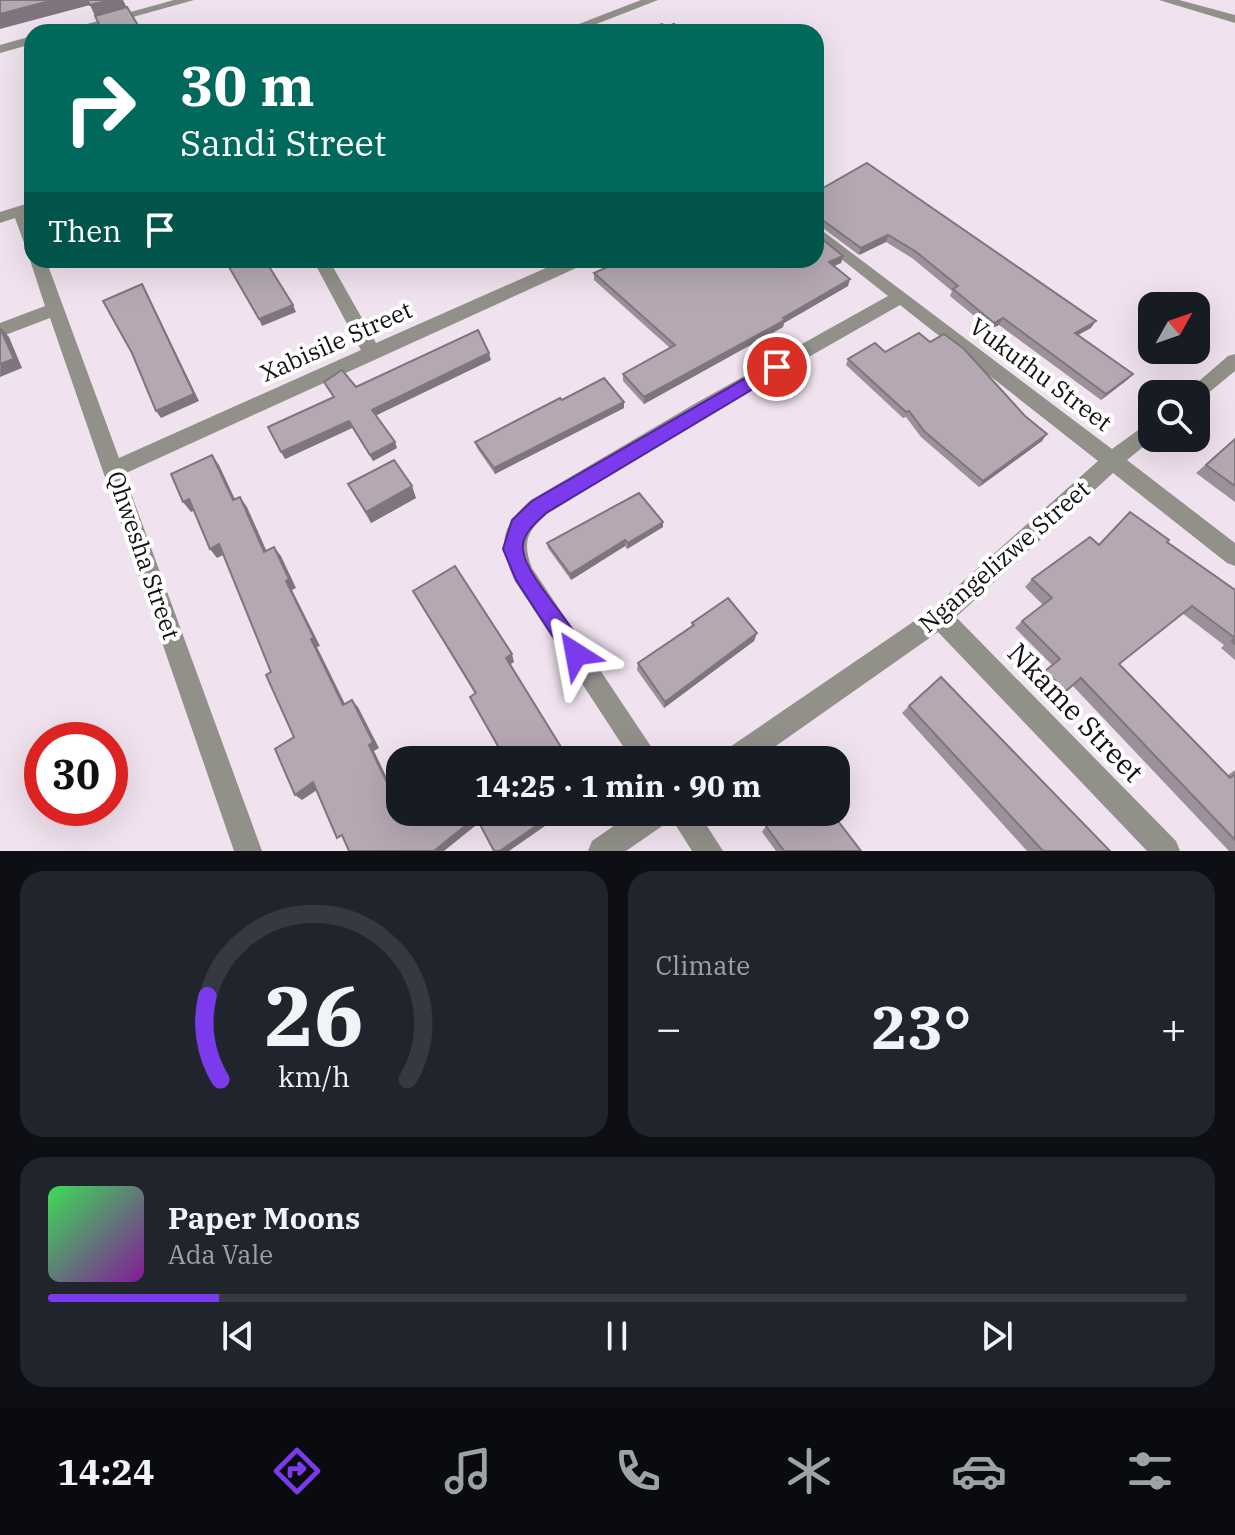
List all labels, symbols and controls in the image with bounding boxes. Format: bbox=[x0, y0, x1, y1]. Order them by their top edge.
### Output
text: 30 m bbox=[180, 49, 315, 121]
icon: right bbox=[48, 56, 152, 160]
text: Sandi Street bbox=[180, 119, 387, 166]
icon: arrive bbox=[138, 208, 182, 252]
text: Then bbox=[48, 211, 122, 250]
north arrow bbox=[1138, 292, 1210, 364]
map controls bbox=[1138, 292, 1210, 452]
street label: Xabisile Street bbox=[255, 293, 417, 389]
street label: Vukuthu Street bbox=[963, 310, 1119, 438]
pin bbox=[743, 333, 811, 401]
icon: arrive bbox=[755, 345, 799, 389]
button: search bbox=[1138, 380, 1210, 452]
street label: Qhwesha Street bbox=[100, 467, 188, 643]
street label: Ngangelizwe Street bbox=[912, 473, 1096, 639]
position arrow bbox=[534, 612, 618, 696]
street label: Nkame Street bbox=[1000, 634, 1152, 790]
speed limit sign: 30 bbox=[24, 722, 128, 826]
text: 14:25 · 1 min · 90 m bbox=[475, 766, 761, 805]
text: Climate bbox=[656, 948, 750, 982]
text: 26 bbox=[264, 961, 364, 1069]
text: 23° bbox=[871, 987, 971, 1066]
text: − bbox=[656, 999, 682, 1056]
text: + bbox=[1161, 999, 1187, 1056]
text: km/h bbox=[278, 1058, 350, 1095]
text: Paper Moons bbox=[168, 1198, 360, 1237]
text: Ada Vale bbox=[168, 1237, 273, 1271]
icon: previous bbox=[216, 1314, 260, 1358]
icon: pause bbox=[595, 1314, 639, 1358]
icon: next bbox=[975, 1314, 1019, 1358]
icon: directions bbox=[269, 1443, 325, 1499]
icon: music bbox=[440, 1443, 496, 1499]
icon: phone bbox=[610, 1443, 666, 1499]
icon: climate bbox=[781, 1443, 837, 1499]
icon: car bbox=[951, 1443, 1007, 1499]
icon: filters bbox=[1122, 1443, 1178, 1499]
text: 14:24 bbox=[57, 1448, 155, 1495]

